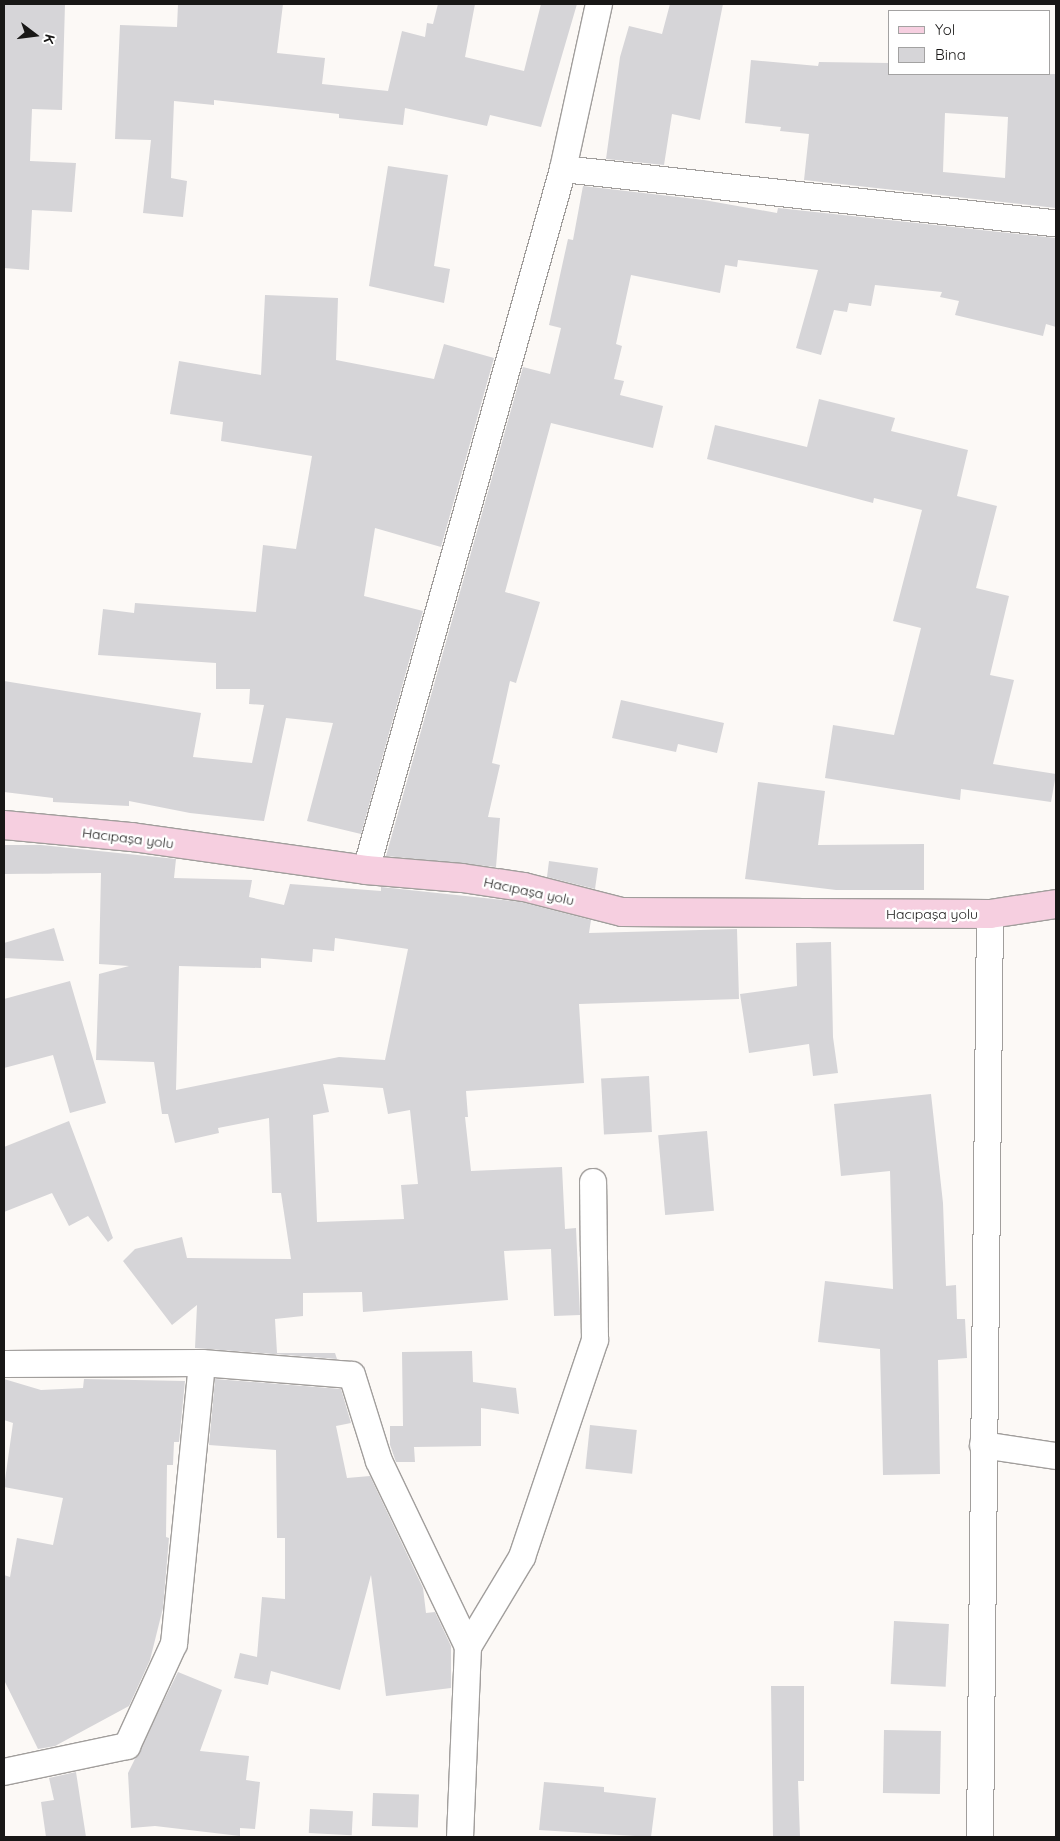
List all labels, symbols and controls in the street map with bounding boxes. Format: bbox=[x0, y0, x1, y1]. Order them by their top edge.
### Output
north arrow bbox=[10, 10, 60, 60]
legend bbox=[888, 10, 1050, 75]
text: Yol bbox=[935, 20, 955, 39]
text: K bbox=[40, 32, 59, 46]
text: Bina bbox=[935, 45, 966, 64]
street label: Hacıpaşa yolu bbox=[81, 824, 175, 852]
street label: Hacıpaşa yolu bbox=[482, 873, 576, 909]
street label: Hacıpaşa yolu bbox=[886, 906, 978, 922]

